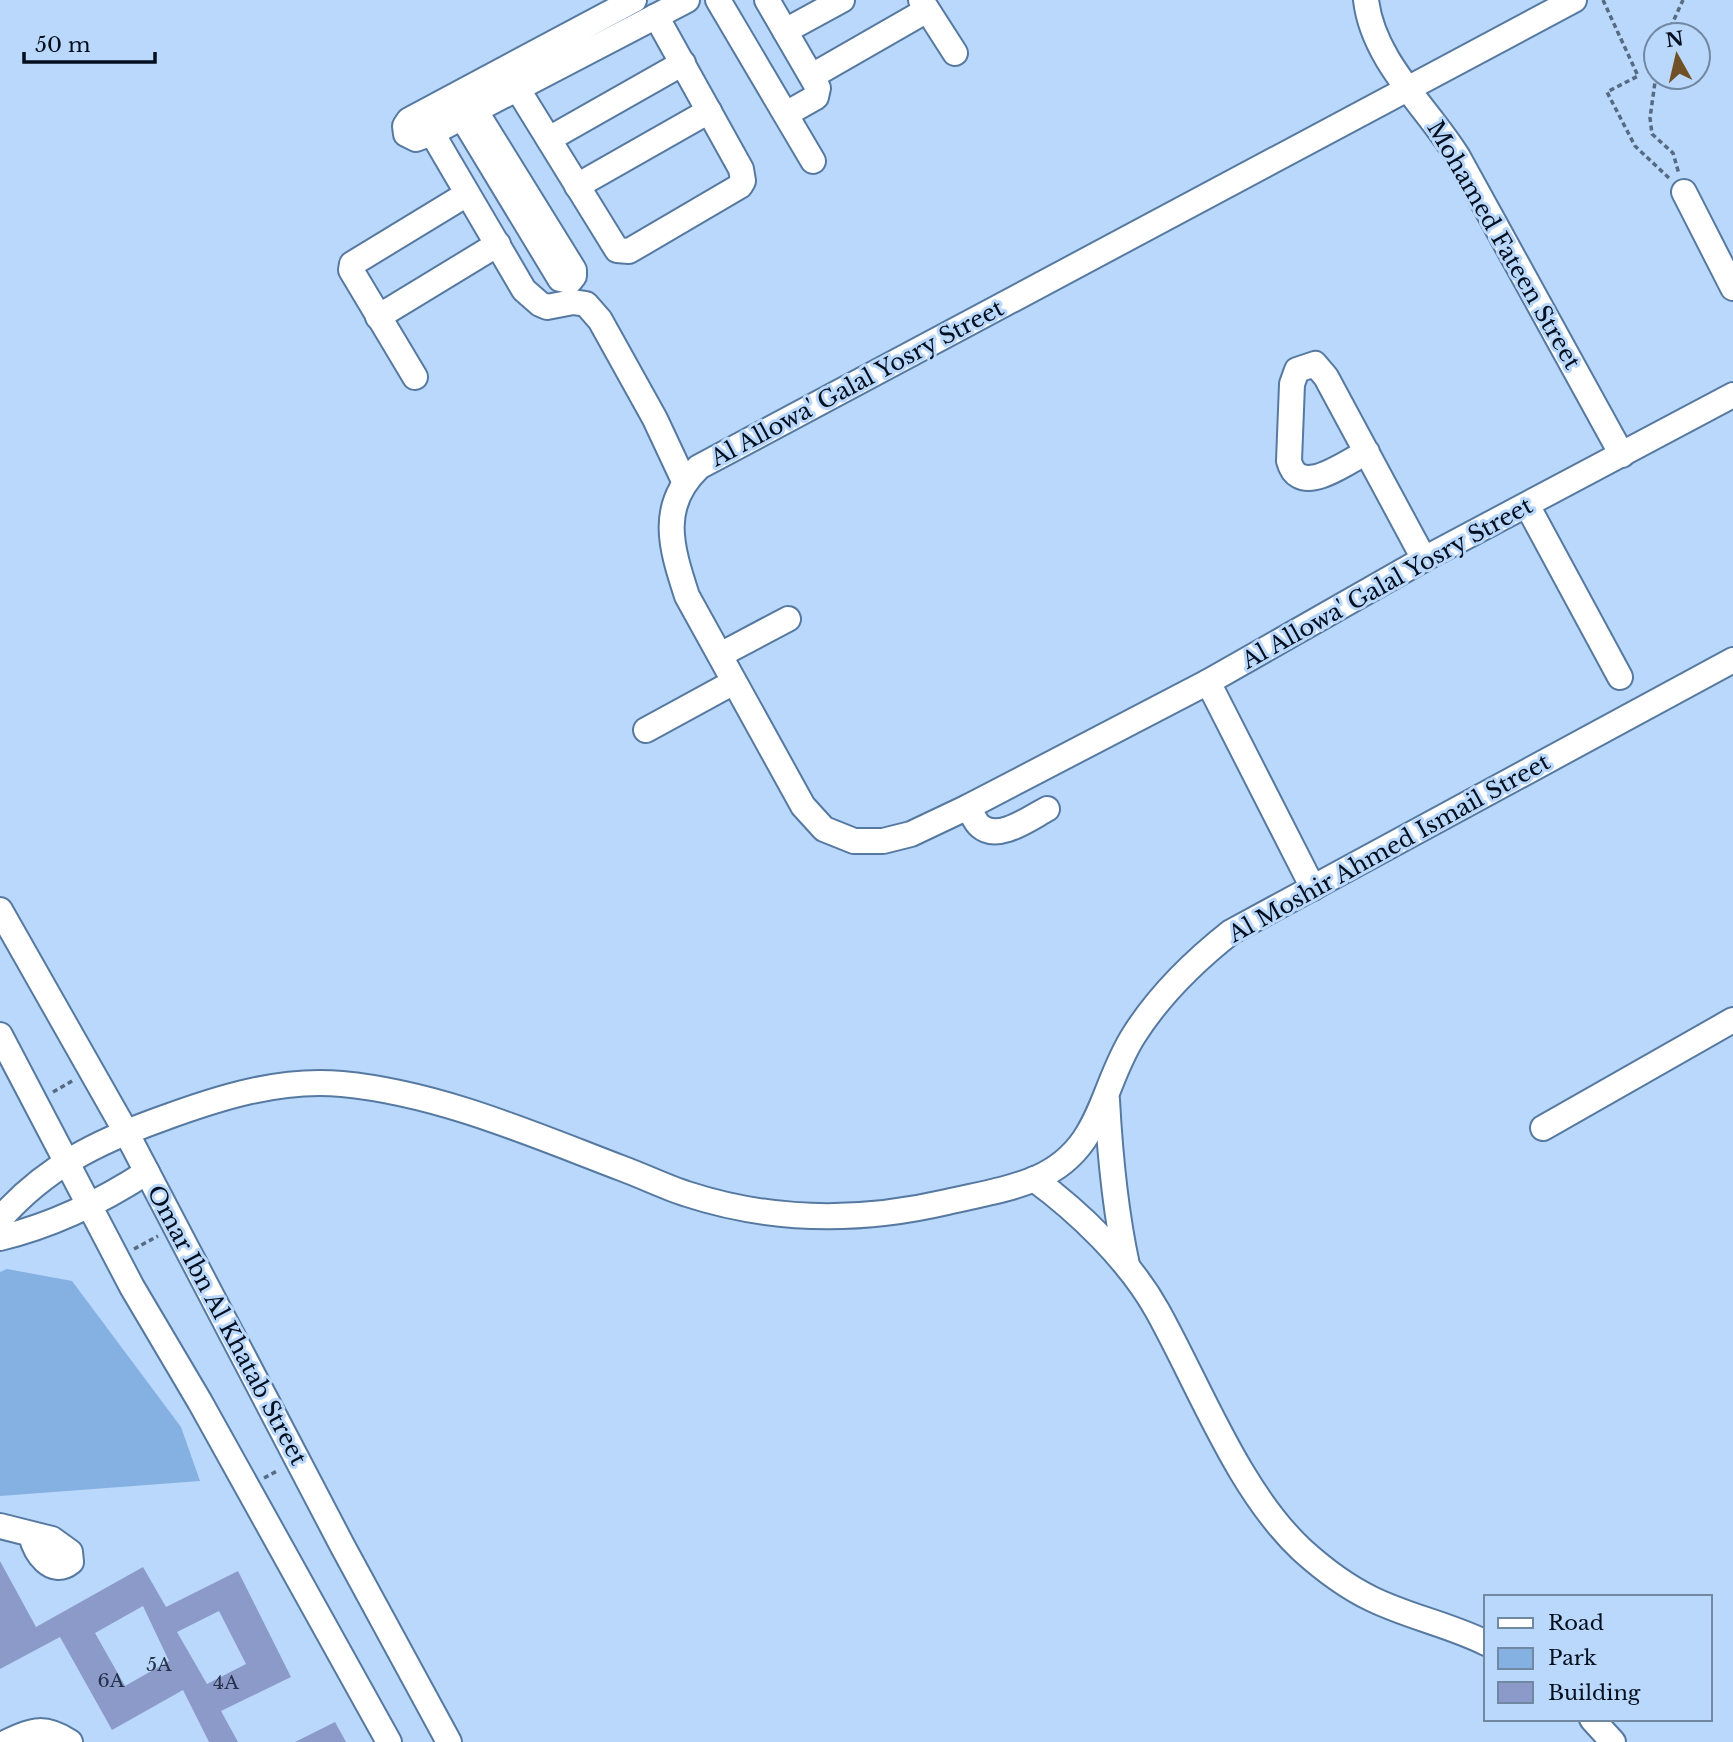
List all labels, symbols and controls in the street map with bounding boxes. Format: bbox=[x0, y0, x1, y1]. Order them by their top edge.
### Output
scale bar bbox=[24, 21, 156, 65]
north arrow bbox=[1642, 21, 1712, 91]
text: N bbox=[1664, 27, 1685, 52]
text: 50 m bbox=[35, 32, 91, 58]
street label: Mohamed Fateen Street bbox=[1421, 116, 1587, 374]
street label: Al Allowa' Galal Yosry Street bbox=[705, 294, 1009, 473]
street label: Al Allowa' Galal Yosry Street bbox=[1236, 491, 1537, 675]
street label: Al Moshir Ahmed Ismail Street bbox=[1222, 748, 1555, 949]
street label: Omar Ibn Al Khatab Street bbox=[141, 1180, 313, 1470]
legend bbox=[1484, 1595, 1712, 1721]
text: Road bbox=[1548, 1610, 1604, 1636]
text: Park bbox=[1548, 1645, 1597, 1671]
house number: 5A bbox=[146, 1653, 172, 1676]
house number: 6A bbox=[98, 1669, 125, 1692]
house number: 4A bbox=[213, 1671, 239, 1694]
text: Building bbox=[1548, 1680, 1641, 1706]

